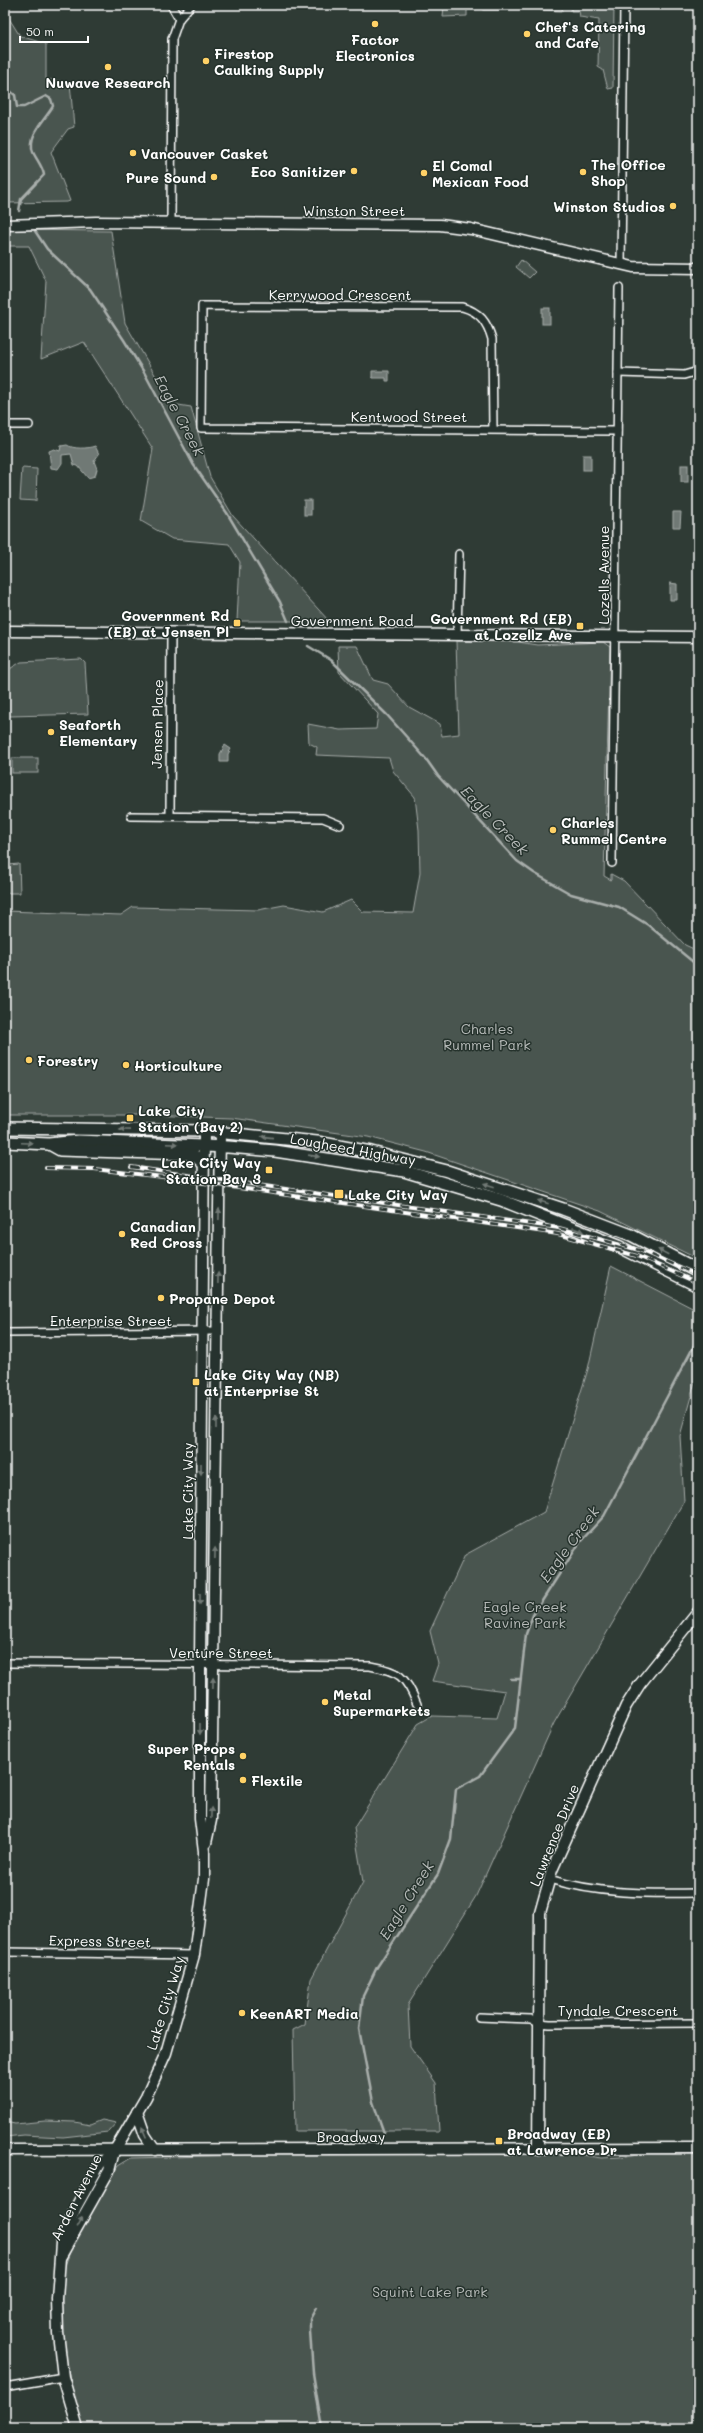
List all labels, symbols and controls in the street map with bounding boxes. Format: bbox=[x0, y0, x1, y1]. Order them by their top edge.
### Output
place label: Chef's Catering and Cafe bbox=[535, 17, 646, 52]
scale bar bbox=[20, 18, 88, 44]
marker: Factor Electronics bbox=[370, 19, 380, 29]
text: 50 m bbox=[26, 23, 54, 39]
marker: Chef's Catering and Cafe bbox=[522, 29, 532, 39]
place label: Factor Electronics bbox=[335, 30, 415, 65]
place label: Firestop Caulking Supply bbox=[214, 44, 325, 79]
marker: Firestop Caulking Supply bbox=[201, 56, 211, 66]
marker: Nuwave Research bbox=[103, 62, 113, 72]
place label: Nuwave Research bbox=[46, 73, 170, 92]
place label: Vancouver Casket bbox=[141, 144, 268, 163]
marker: Vancouver Casket bbox=[128, 148, 138, 158]
place label: The Office Shop bbox=[591, 155, 666, 190]
place label: El Comal Mexican Food bbox=[432, 156, 529, 191]
place label: Eco Sanitizer bbox=[251, 162, 346, 181]
marker: Eco Sanitizer bbox=[349, 166, 359, 176]
marker: The Office Shop bbox=[578, 167, 588, 177]
place label: Pure Sound bbox=[126, 168, 206, 187]
marker: El Comal Mexican Food bbox=[419, 168, 429, 178]
marker: Pure Sound bbox=[209, 172, 219, 182]
place label: Winston Studios bbox=[553, 197, 665, 216]
street label: Winston Street bbox=[303, 201, 405, 220]
marker: Winston Studios bbox=[668, 201, 678, 211]
street label: Kerrywood Crescent bbox=[269, 285, 411, 304]
water label: Eagle Creek bbox=[150, 371, 210, 460]
street label: Kentwood Street bbox=[351, 407, 467, 426]
street label: Lozells Avenue bbox=[594, 526, 613, 624]
place label: Government Rd (EB) at Jensen Pl bbox=[108, 606, 229, 641]
place label: Government Rd (EB) at Lozellz Ave bbox=[430, 609, 572, 644]
street label: Government Road bbox=[291, 611, 413, 630]
marker: Government Rd (EB) at Jensen Pl bbox=[232, 618, 242, 628]
marker: Government Rd (EB) at Lozellz Ave bbox=[575, 621, 585, 631]
street label: Jensen Place bbox=[147, 679, 167, 769]
place label: Seaforth Elementary bbox=[59, 715, 138, 750]
marker: Seaforth Elementary bbox=[46, 727, 56, 737]
water label: Eagle Creek bbox=[457, 781, 534, 860]
place label: Charles Rummel Centre bbox=[561, 813, 667, 848]
marker: Charles Rummel Centre bbox=[548, 825, 558, 835]
park label: Charles Rummel Park bbox=[443, 1019, 531, 1054]
place label: Forestry bbox=[37, 1051, 99, 1070]
marker: Forestry bbox=[24, 1055, 34, 1065]
place label: Horticulture bbox=[134, 1056, 222, 1075]
marker: Horticulture bbox=[121, 1060, 131, 1070]
place label: Lake City Station (Bay 2) bbox=[138, 1101, 243, 1136]
marker: Lake City Station (Bay 2) bbox=[125, 1113, 135, 1123]
one-way arrow bbox=[118, 1127, 131, 1133]
street label: Lougheed Highway bbox=[289, 1129, 417, 1169]
one-way arrow bbox=[261, 1134, 273, 1140]
one-way arrow bbox=[21, 1140, 33, 1147]
one-way arrow bbox=[166, 1141, 178, 1148]
place label: Lake City Way Station Bay 3 bbox=[161, 1153, 261, 1188]
one-way arrow bbox=[308, 1153, 320, 1159]
marker: Lake City Way Station Bay 3 bbox=[264, 1165, 274, 1175]
one-way arrow bbox=[483, 1182, 495, 1188]
place label: Lake City Way bbox=[348, 1185, 448, 1204]
marker: Lake City Way bbox=[333, 1188, 345, 1200]
one-way arrow bbox=[537, 1199, 549, 1205]
one-way arrow bbox=[216, 1207, 222, 1220]
place label: Canadian Red Cross bbox=[130, 1217, 202, 1252]
one-way arrow bbox=[573, 1228, 585, 1234]
marker: Canadian Red Cross bbox=[117, 1229, 127, 1239]
one-way arrow bbox=[658, 1249, 669, 1255]
one-way arrow bbox=[215, 1271, 221, 1284]
place label: Propane Depot bbox=[169, 1289, 275, 1308]
marker: Propane Depot bbox=[156, 1293, 166, 1303]
street label: Enterprise Street bbox=[50, 1311, 172, 1330]
place label: Lake City Way (NB) at Enterprise St bbox=[204, 1365, 339, 1400]
marker: Lake City Way (NB) at Enterprise St bbox=[191, 1377, 201, 1387]
one-way arrow bbox=[213, 1416, 219, 1429]
street label: Lake City Way bbox=[178, 1442, 197, 1540]
one-way arrow bbox=[198, 1463, 204, 1476]
water label: Eagle Creek bbox=[535, 1501, 604, 1586]
one-way arrow bbox=[212, 1546, 218, 1559]
one-way arrow bbox=[197, 1593, 203, 1606]
park label: Eagle Creek Ravine Park bbox=[483, 1597, 567, 1632]
street label: Venture Street bbox=[169, 1643, 273, 1662]
one-way arrow bbox=[210, 1676, 216, 1689]
place label: Metal Supermarkets bbox=[333, 1685, 430, 1720]
marker: Metal Supermarkets bbox=[320, 1697, 330, 1707]
one-way arrow bbox=[197, 1723, 203, 1736]
place label: Super Props Rentals bbox=[147, 1739, 235, 1774]
marker: Super Props Rentals bbox=[238, 1751, 248, 1761]
place label: Flextile bbox=[251, 1771, 303, 1790]
marker: Flextile bbox=[238, 1775, 248, 1785]
street label: Lawrence Drive bbox=[525, 1781, 583, 1889]
one-way arrow bbox=[208, 1806, 214, 1819]
water label: Eagle Creek bbox=[374, 1856, 439, 1943]
street label: Express Street bbox=[49, 1931, 151, 1951]
street label: Lake City Way bbox=[142, 1954, 188, 2052]
street label: Tyndale Crescent bbox=[558, 2001, 678, 2020]
place label: KeenART Media bbox=[250, 2004, 359, 2023]
marker: KeenART Media bbox=[237, 2008, 247, 2018]
place label: Broadway (EB) at Lawrence Dr bbox=[507, 2124, 617, 2159]
one-way arrow bbox=[141, 2126, 148, 2138]
street label: Broadway bbox=[317, 2127, 385, 2146]
marker: Broadway (EB) at Lawrence Dr bbox=[494, 2136, 504, 2146]
street label: Arden Avenue bbox=[46, 2150, 106, 2244]
one-way arrow bbox=[77, 2216, 83, 2228]
park label: Squint Lake Park bbox=[372, 2282, 488, 2301]

